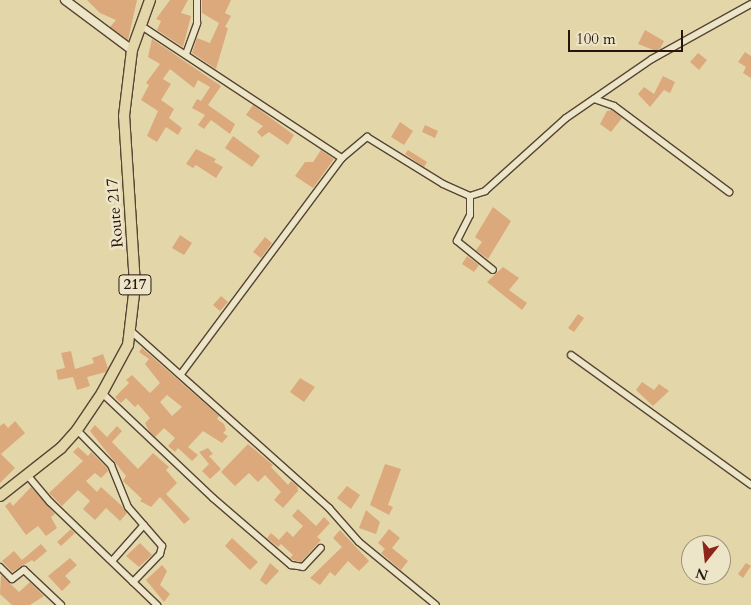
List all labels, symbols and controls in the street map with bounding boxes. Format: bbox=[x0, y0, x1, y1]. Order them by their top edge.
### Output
scale bar bbox=[571, 20, 686, 52]
text: 100 m bbox=[576, 29, 616, 49]
street label: Route 217 bbox=[102, 177, 128, 249]
road number: 217 bbox=[118, 272, 152, 298]
north arrow bbox=[681, 535, 731, 585]
text: N bbox=[694, 563, 710, 585]

